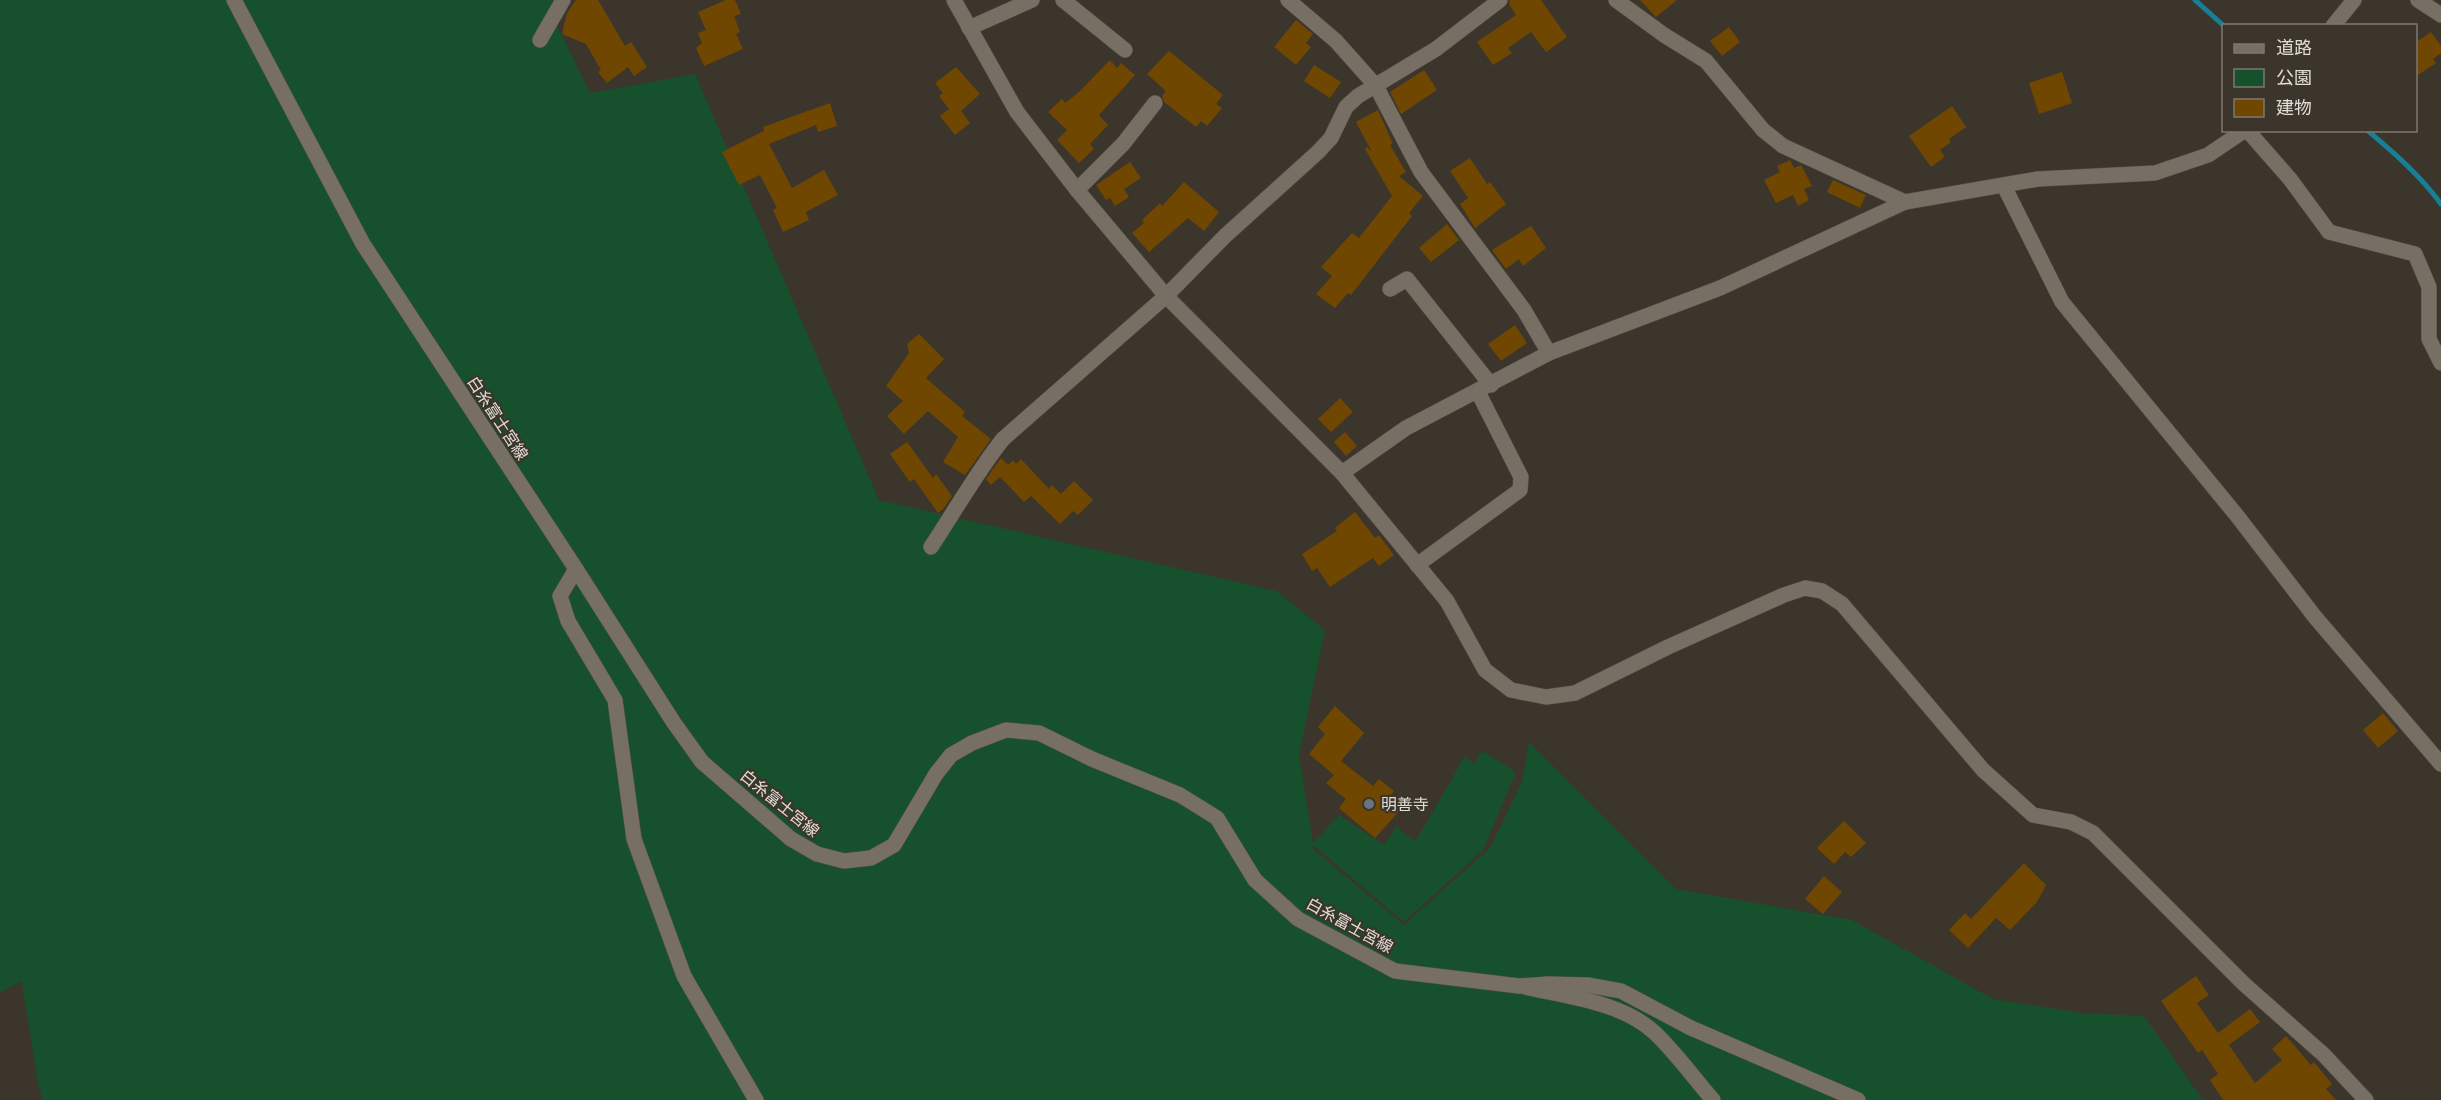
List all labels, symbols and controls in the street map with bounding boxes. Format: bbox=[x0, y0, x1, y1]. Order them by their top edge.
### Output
legend bbox=[2222, 24, 2417, 132]
text: 道路 bbox=[2276, 36, 2312, 60]
text: 公園 bbox=[2276, 66, 2312, 90]
text: 建物 bbox=[2276, 96, 2312, 120]
street label: 白糸富士宮線 bbox=[462, 372, 533, 465]
street label: 白糸富士宮線 bbox=[735, 765, 824, 843]
place label: 明善寺 bbox=[1381, 794, 1429, 816]
marker: 明善寺 bbox=[1362, 797, 1376, 811]
street label: 白糸富士宮線 bbox=[1302, 893, 1397, 959]

